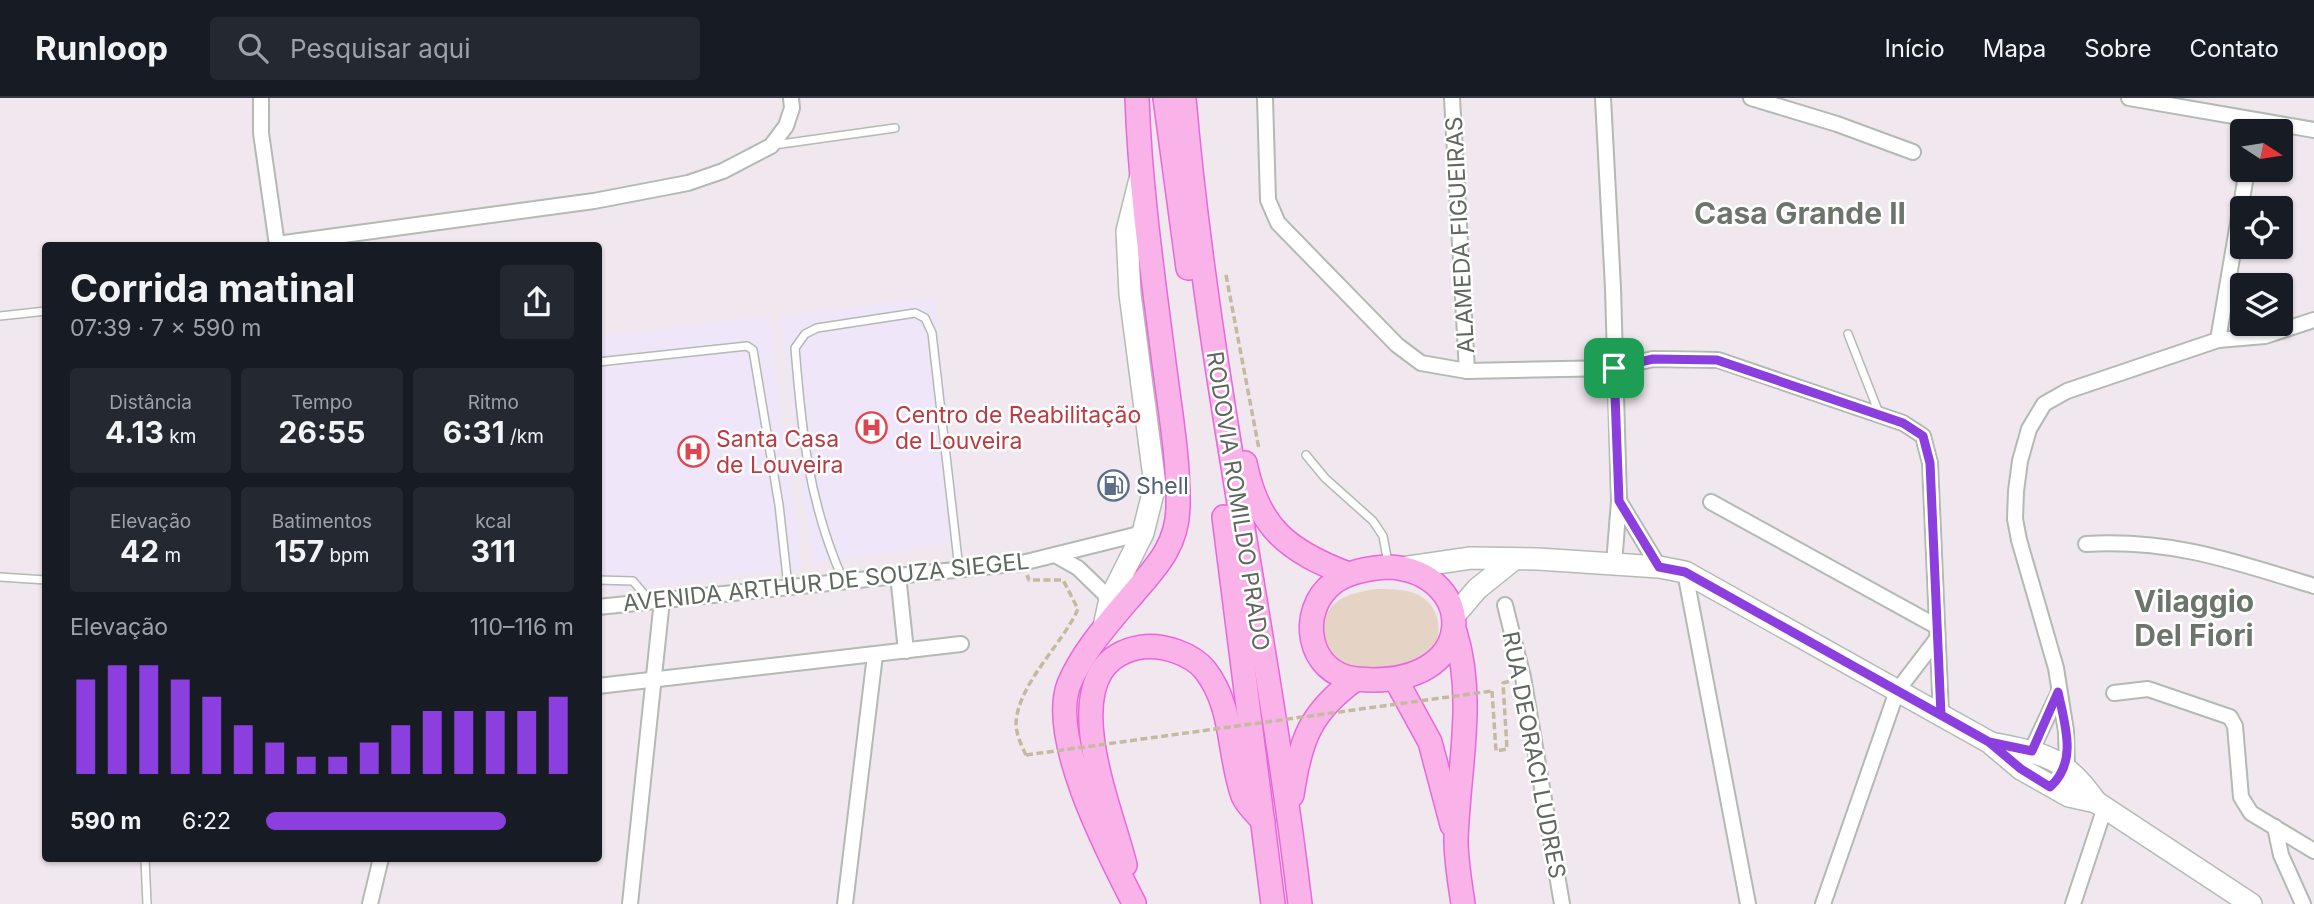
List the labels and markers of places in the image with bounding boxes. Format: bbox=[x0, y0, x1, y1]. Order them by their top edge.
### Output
pin bbox=[1584, 338, 1644, 398]
place label: Centro de Reabilitação de Louveira bbox=[895, 401, 1141, 455]
hospital icon: Centro de Reabilitação de Louveira bbox=[855, 411, 889, 445]
place label: Santa Casa de Louveira bbox=[716, 425, 843, 479]
hospital icon: Santa Casa de Louveira bbox=[676, 435, 710, 469]
fuel station icon: Shell bbox=[1096, 469, 1130, 503]
place label: Shell bbox=[1136, 472, 1189, 500]

